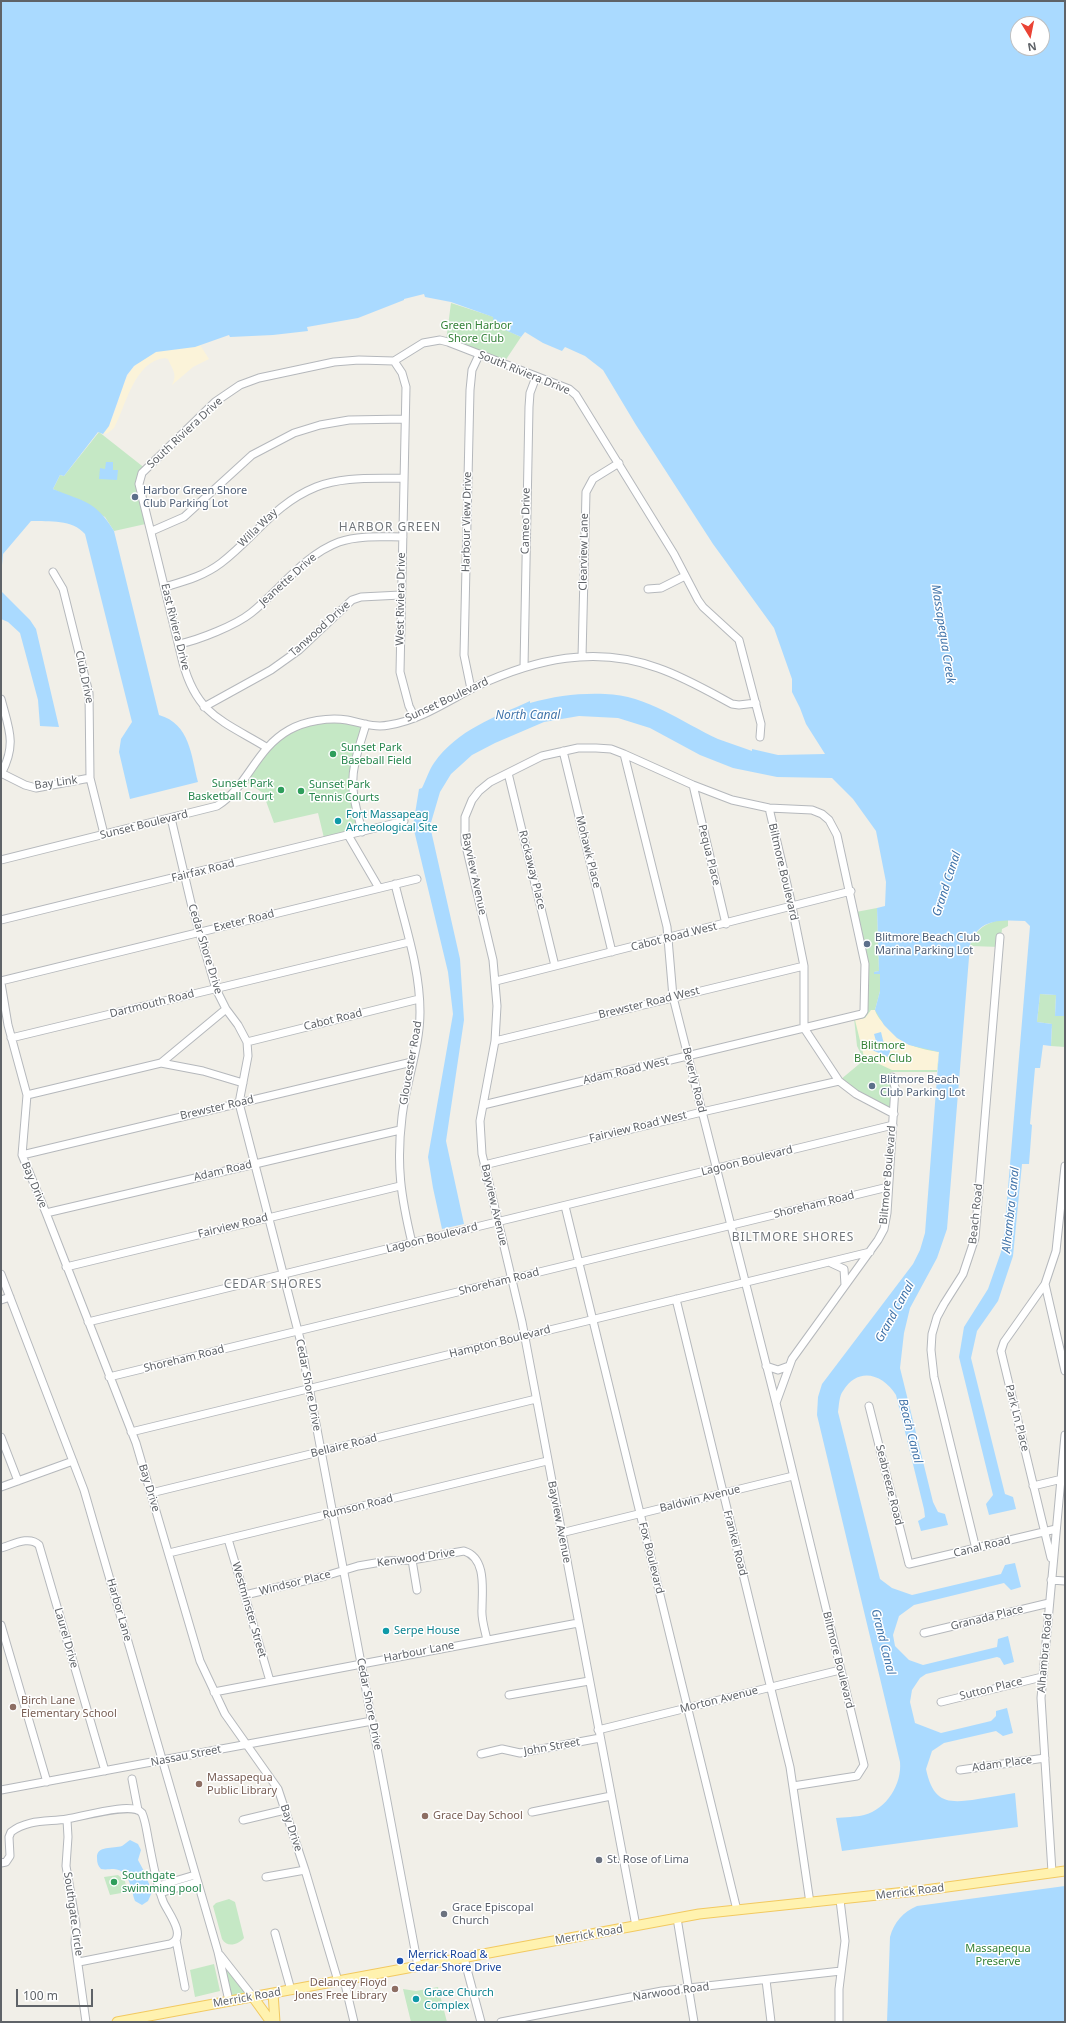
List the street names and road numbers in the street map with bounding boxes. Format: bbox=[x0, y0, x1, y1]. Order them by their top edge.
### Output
street label: South Riviera Drive bbox=[476, 349, 572, 397]
street label: South Riviera Drive bbox=[145, 395, 225, 471]
street label: Harbour View Drive bbox=[460, 472, 474, 572]
street label: Cameo Drive bbox=[519, 488, 533, 554]
street label: Willa Way bbox=[236, 506, 280, 550]
street label: Clearview Lane bbox=[577, 513, 591, 591]
street label: Jeanette Drive bbox=[257, 551, 319, 609]
street label: West Riviera Drive bbox=[394, 552, 408, 646]
street label: East Riviera Drive bbox=[158, 582, 192, 672]
street label: Tanwood Drive bbox=[287, 598, 353, 660]
street label: Club Drive bbox=[72, 650, 96, 704]
street label: Sunset Boulevard bbox=[403, 675, 491, 725]
street label: Bay Link bbox=[34, 773, 78, 793]
street label: Sunset Boulevard bbox=[99, 808, 189, 842]
street label: Mohawk Place bbox=[573, 814, 603, 890]
street label: Biltmore Boulevard bbox=[765, 822, 801, 922]
street label: Pequa Place bbox=[695, 823, 723, 887]
street label: Rockaway Place bbox=[516, 829, 548, 911]
street label: Bayview Avenue bbox=[459, 832, 489, 916]
street label: Fairfax Road bbox=[170, 857, 236, 885]
street label: Cedar Shore Drive bbox=[185, 902, 225, 996]
street label: Exeter Road bbox=[212, 907, 276, 935]
street label: Cabot Road West bbox=[630, 920, 718, 954]
street label: Brewster Road West bbox=[597, 984, 701, 1022]
street label: Dartmouth Road bbox=[108, 987, 196, 1021]
street label: Cabot Road bbox=[302, 1006, 364, 1034]
street label: Gloucester Road bbox=[397, 1020, 425, 1106]
street label: Beverly Road bbox=[679, 1046, 709, 1114]
street label: Adam Road West bbox=[582, 1055, 670, 1087]
street label: Brewster Road bbox=[179, 1093, 255, 1123]
street label: Fairview Road West bbox=[588, 1109, 688, 1145]
street label: Biltmore Boulevard bbox=[877, 1125, 899, 1225]
street label: Lagoon Boulevard bbox=[700, 1143, 794, 1179]
street label: Adam Road bbox=[193, 1158, 253, 1184]
street label: Bay Drive bbox=[18, 1160, 50, 1210]
street label: Bayview Avenue bbox=[478, 1163, 510, 1247]
street label: Beach Road bbox=[966, 1183, 986, 1245]
street label: Shoreham Road bbox=[772, 1189, 856, 1221]
street label: Fairview Road bbox=[197, 1211, 269, 1241]
street label: Lagoon Boulevard bbox=[385, 1220, 479, 1256]
street label: Shoreham Road bbox=[457, 1266, 541, 1298]
street label: Hampton Boulevard bbox=[448, 1323, 552, 1361]
street label: Cedar Shore Drive bbox=[293, 1338, 323, 1432]
street label: Shoreham Road bbox=[142, 1343, 226, 1375]
street label: Park Ln Place bbox=[1002, 1383, 1032, 1453]
street label: Bellaire Road bbox=[309, 1431, 379, 1461]
street label: Seabreeze Road bbox=[873, 1443, 905, 1527]
street label: Bay Drive bbox=[136, 1463, 162, 1513]
street label: Bayview Avenue bbox=[545, 1480, 573, 1564]
street label: Baldwin Avenue bbox=[658, 1483, 742, 1515]
street label: Rumson Road bbox=[322, 1492, 394, 1522]
street label: Frankel Road bbox=[720, 1509, 750, 1577]
street label: Fox Boulevard bbox=[636, 1521, 666, 1595]
street label: Canal Road bbox=[952, 1534, 1012, 1560]
street label: Kenwood Drive bbox=[376, 1546, 456, 1570]
street label: Westminster Street bbox=[229, 1561, 269, 1659]
street label: Windsor Place bbox=[258, 1568, 332, 1598]
street label: Harbor Lane bbox=[104, 1577, 134, 1643]
street label: Granada Place bbox=[949, 1603, 1025, 1633]
street label: Laurel Drive bbox=[51, 1606, 81, 1670]
street label: Biltmore Boulevard bbox=[820, 1610, 856, 1710]
street label: Alhambra Road bbox=[1035, 1613, 1055, 1693]
street label: Harbour Lane bbox=[383, 1639, 455, 1665]
street label: Cedar Shore Drive bbox=[354, 1657, 384, 1751]
street label: Sutton Place bbox=[958, 1675, 1024, 1703]
street label: Morton Avenue bbox=[679, 1684, 759, 1716]
street label: John Street bbox=[523, 1736, 581, 1758]
street label: Nassau Street bbox=[150, 1743, 222, 1769]
street label: Adam Place bbox=[971, 1753, 1033, 1775]
street label: Bay Drive bbox=[277, 1803, 305, 1853]
street label: Southgate Circle bbox=[61, 1871, 85, 1957]
street label: Merrick Road bbox=[875, 1881, 945, 1903]
street label: Merrick Road bbox=[554, 1923, 624, 1947]
street label: Narwood Road bbox=[632, 1980, 710, 2004]
street label: Merrick Road bbox=[212, 1986, 282, 2010]

